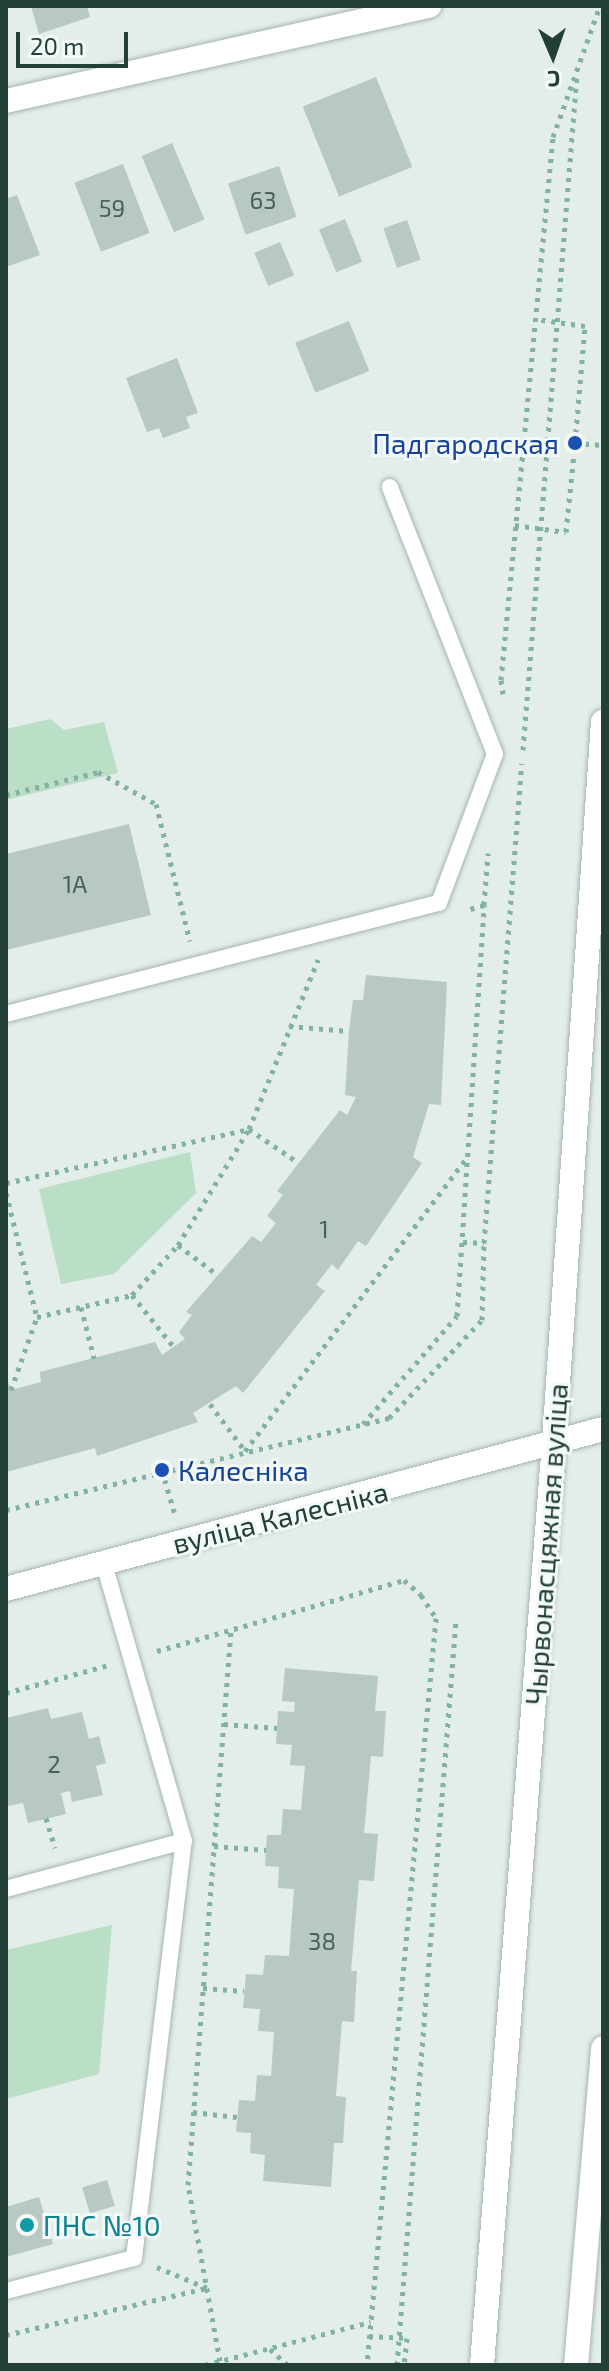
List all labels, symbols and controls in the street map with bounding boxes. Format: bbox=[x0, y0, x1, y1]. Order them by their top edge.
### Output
scale bar bbox=[20, 16, 132, 66]
north arrow bbox=[513, 16, 593, 96]
text: 20 m bbox=[30, 31, 84, 60]
text: С bbox=[547, 67, 561, 93]
house number: 63 bbox=[249, 186, 277, 214]
house number: 59 bbox=[99, 194, 125, 222]
place label: Падгародская bbox=[372, 426, 559, 460]
marker: Падгародская bbox=[566, 434, 584, 452]
house number: 1А bbox=[63, 870, 87, 898]
house number: 1 bbox=[319, 1215, 329, 1243]
street label: Чырвонасцяжная вуліца bbox=[518, 1382, 574, 1706]
place label: Калесніка bbox=[178, 1453, 309, 1487]
marker: Калесніка bbox=[153, 1461, 171, 1479]
street label: вуліца Калесніка bbox=[169, 1474, 391, 1560]
house number: 2 bbox=[47, 1750, 61, 1778]
house number: 38 bbox=[308, 1927, 336, 1955]
place label: ПНС №10 bbox=[43, 2208, 161, 2242]
marker: ПНС №10 bbox=[18, 2216, 36, 2234]

